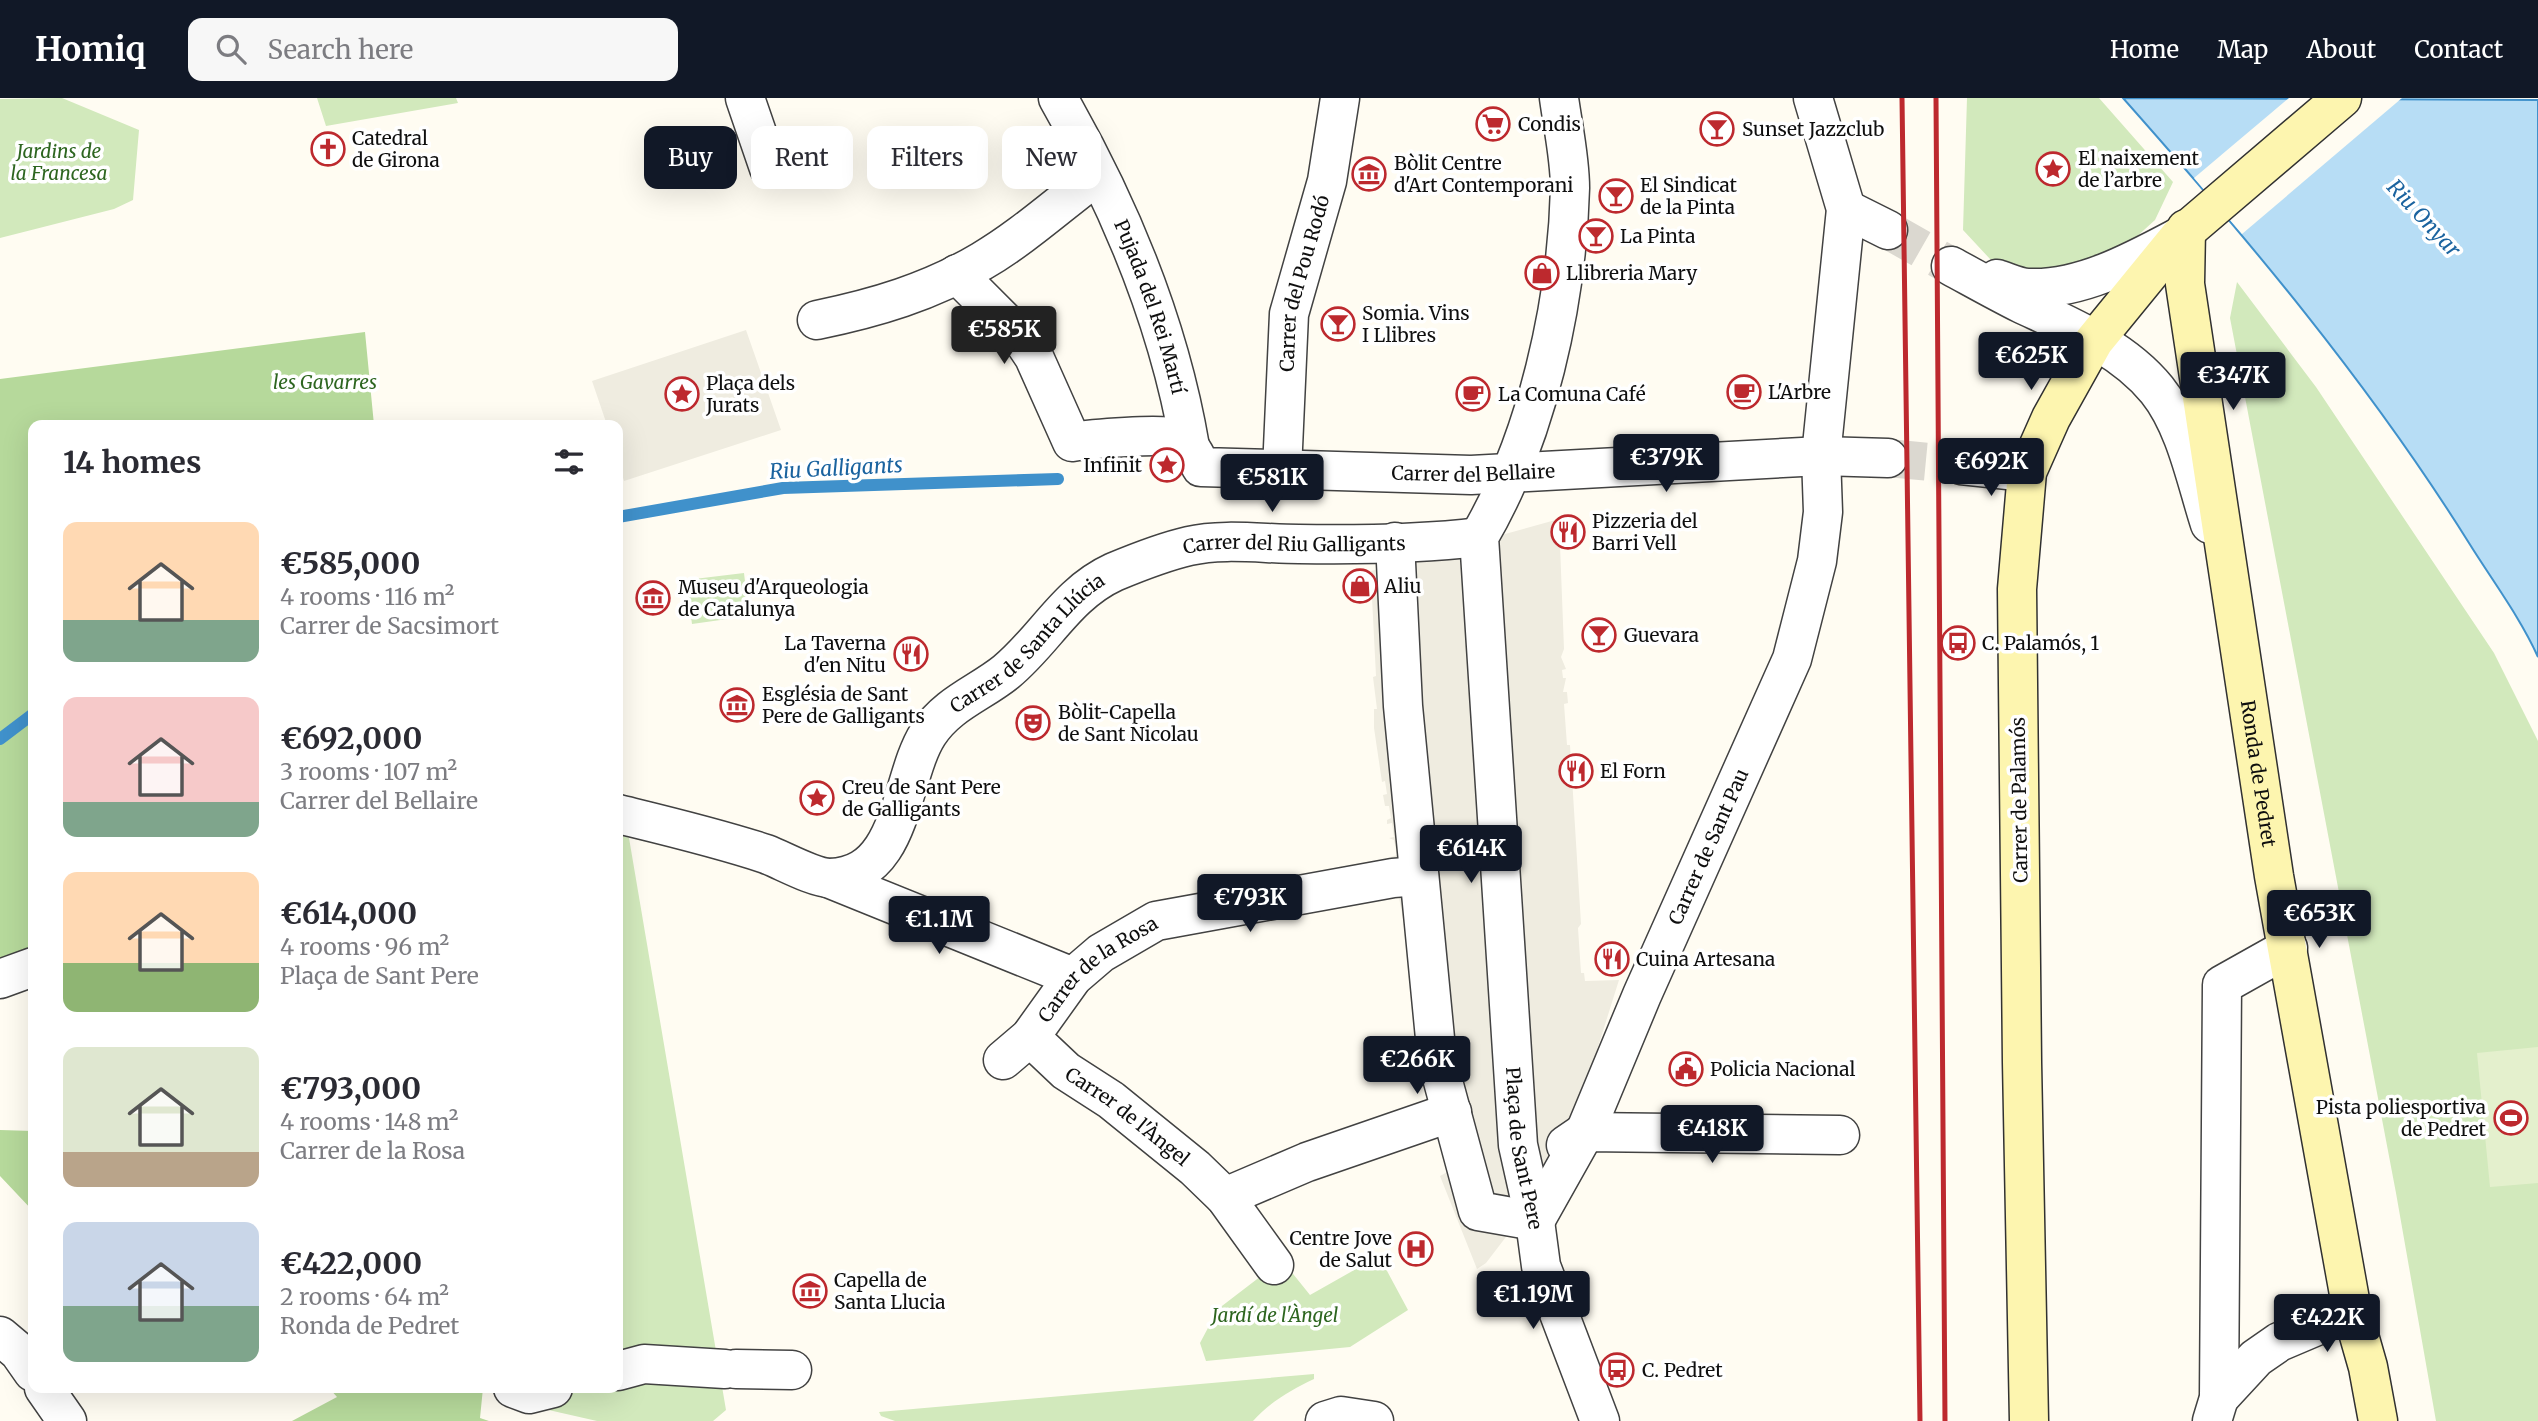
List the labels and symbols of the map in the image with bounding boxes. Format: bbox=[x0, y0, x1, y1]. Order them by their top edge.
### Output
supermarket icon: Condis bbox=[1474, 105, 1512, 143]
bar icon: Sunset Jazzclub bbox=[1698, 110, 1736, 148]
place label: Condis bbox=[1518, 112, 1581, 136]
place label: Sunset Jazzclub bbox=[1742, 117, 1884, 141]
place label: Catedral de Girona bbox=[352, 126, 440, 172]
church icon: Catedral de Girona bbox=[309, 130, 347, 168]
park label: Jardins de la Francesa bbox=[11, 139, 108, 185]
place label: El naixement de l’arbre bbox=[2078, 146, 2200, 192]
place icon: El naixement de l’arbre bbox=[2034, 150, 2072, 188]
place label: Bòlit Centre d'Art Contemporani bbox=[1394, 151, 1573, 197]
museum icon: Bòlit Centre d'Art Contemporani bbox=[1350, 155, 1388, 193]
place label: El Sindicat de la Pinta bbox=[1640, 173, 1738, 219]
water label: Riu Onyar bbox=[2381, 174, 2467, 263]
bar icon: El Sindicat de la Pinta bbox=[1597, 177, 1635, 215]
street label: Carrer del Pou Rodó bbox=[1274, 192, 1334, 372]
street label: Pujada del Rei Martí bbox=[1109, 216, 1191, 397]
bar icon: La Pinta bbox=[1577, 217, 1615, 255]
place label: La Pinta bbox=[1620, 224, 1695, 248]
shop icon: Llibreria Mary bbox=[1523, 254, 1561, 292]
place label: Llibreria Mary bbox=[1566, 261, 1697, 285]
place label: Somia. Vins I Llibres bbox=[1362, 301, 1470, 347]
bar icon: Somia. Vins I Llibres bbox=[1319, 305, 1357, 343]
pin: €585K bbox=[955, 306, 1053, 366]
pin: €625K bbox=[1982, 332, 2080, 392]
pin: €347K bbox=[2184, 352, 2282, 412]
park label: les Gavarres bbox=[273, 370, 377, 394]
place label: Plaça dels Jurats bbox=[705, 371, 795, 417]
cafe icon: L'Arbre bbox=[1725, 373, 1763, 411]
place icon: Plaça dels Jurats bbox=[663, 375, 701, 413]
cafe icon: La Comuna Café bbox=[1454, 375, 1492, 413]
place label: L'Arbre bbox=[1768, 380, 1831, 404]
place label: La Comuna Café bbox=[1498, 382, 1646, 406]
pin: €379K bbox=[1617, 434, 1715, 494]
pin: €692K bbox=[1942, 438, 2040, 498]
place icon: Infinit bbox=[1148, 446, 1186, 484]
water label: Riu Galligants bbox=[769, 451, 904, 485]
place label: Infinit bbox=[1083, 453, 1143, 477]
pin: €581K bbox=[1223, 454, 1321, 514]
street label: Carrer del Bellaire bbox=[1391, 458, 1556, 487]
place label: Pizzeria del Barri Vell bbox=[1592, 509, 1698, 555]
restaurant icon: Pizzeria del Barri Vell bbox=[1549, 513, 1587, 551]
street label: Carrer del Riu Galligants bbox=[1181, 530, 1406, 559]
shop icon: Aliu bbox=[1341, 567, 1379, 605]
street label: Carrer de Santa Llúcia bbox=[945, 568, 1109, 718]
place label: Aliu bbox=[1383, 574, 1422, 598]
place label: Museu d'Arqueologia de Catalunya bbox=[678, 575, 869, 621]
museum icon: Museu d'Arqueologia de Catalunya bbox=[634, 579, 672, 617]
bar icon: Guevara bbox=[1580, 616, 1618, 654]
place label: Guevara bbox=[1624, 623, 1699, 647]
bus stop icon: C. Palamós, 1 bbox=[1939, 624, 1977, 662]
place label: La Taverna d'en Nitu bbox=[784, 631, 886, 677]
place label: C. Palamós, 1 bbox=[1982, 631, 2100, 655]
restaurant icon: La Taverna d'en Nitu bbox=[892, 635, 930, 673]
place label: Església de Sant Pere de Galligants bbox=[762, 682, 925, 728]
museum icon: Església de Sant Pere de Galligants bbox=[718, 686, 756, 724]
street label: Ronda de Pedret bbox=[2236, 698, 2282, 849]
place label: Bòlit-Capella de Sant Nicolau bbox=[1058, 700, 1199, 746]
theatre icon: Bòlit-Capella de Sant Nicolau bbox=[1014, 704, 1052, 742]
street label: Carrer de Palamós bbox=[2006, 717, 2032, 883]
restaurant icon: El Forn bbox=[1557, 752, 1595, 790]
place label: El Forn bbox=[1600, 759, 1666, 783]
street label: Carrer de Sant Pau bbox=[1663, 765, 1754, 928]
place label: Creu de Sant Pere de Galligants bbox=[842, 775, 1001, 821]
place icon: Creu de Sant Pere de Galligants bbox=[798, 779, 836, 817]
pin: €614K bbox=[1422, 826, 1520, 885]
pin: €793K bbox=[1201, 874, 1299, 934]
pin: €653K bbox=[2270, 890, 2368, 950]
pin: €1.1M bbox=[890, 896, 988, 956]
street label: Carrer de la Rosa bbox=[1032, 911, 1162, 1027]
restaurant icon: Cuina Artesana bbox=[1593, 940, 1631, 978]
place label: Cuina Artesana bbox=[1636, 947, 1775, 971]
pin: €266K bbox=[1368, 1037, 1466, 1096]
public building icon: Policia Nacional bbox=[1667, 1050, 1705, 1088]
place label: Policia Nacional bbox=[1710, 1057, 1855, 1081]
street label: Carrer de l'Àngel bbox=[1061, 1062, 1195, 1171]
street label: Plaça de Sant Pere bbox=[1501, 1066, 1548, 1231]
place label: Pista poliesportiva de Pedret bbox=[2316, 1095, 2487, 1141]
sports icon: Pista poliesportiva de Pedret bbox=[2492, 1099, 2530, 1137]
pin: €418K bbox=[1663, 1105, 1761, 1165]
place label: Centre Jove de Salut bbox=[1290, 1226, 1393, 1272]
hospital icon: Centre Jove de Salut bbox=[1397, 1230, 1435, 1268]
place label: Capella de Santa Llucia bbox=[834, 1268, 946, 1314]
museum icon: Capella de Santa Llucia bbox=[791, 1272, 829, 1310]
pin: €1.19M bbox=[1476, 1272, 1590, 1331]
pin: €422K bbox=[2278, 1294, 2376, 1354]
park label: Jardí de l'Àngel bbox=[1210, 1303, 1338, 1327]
bus stop icon: C. Pedret bbox=[1598, 1351, 1636, 1389]
place label: C. Pedret bbox=[1642, 1358, 1723, 1382]

